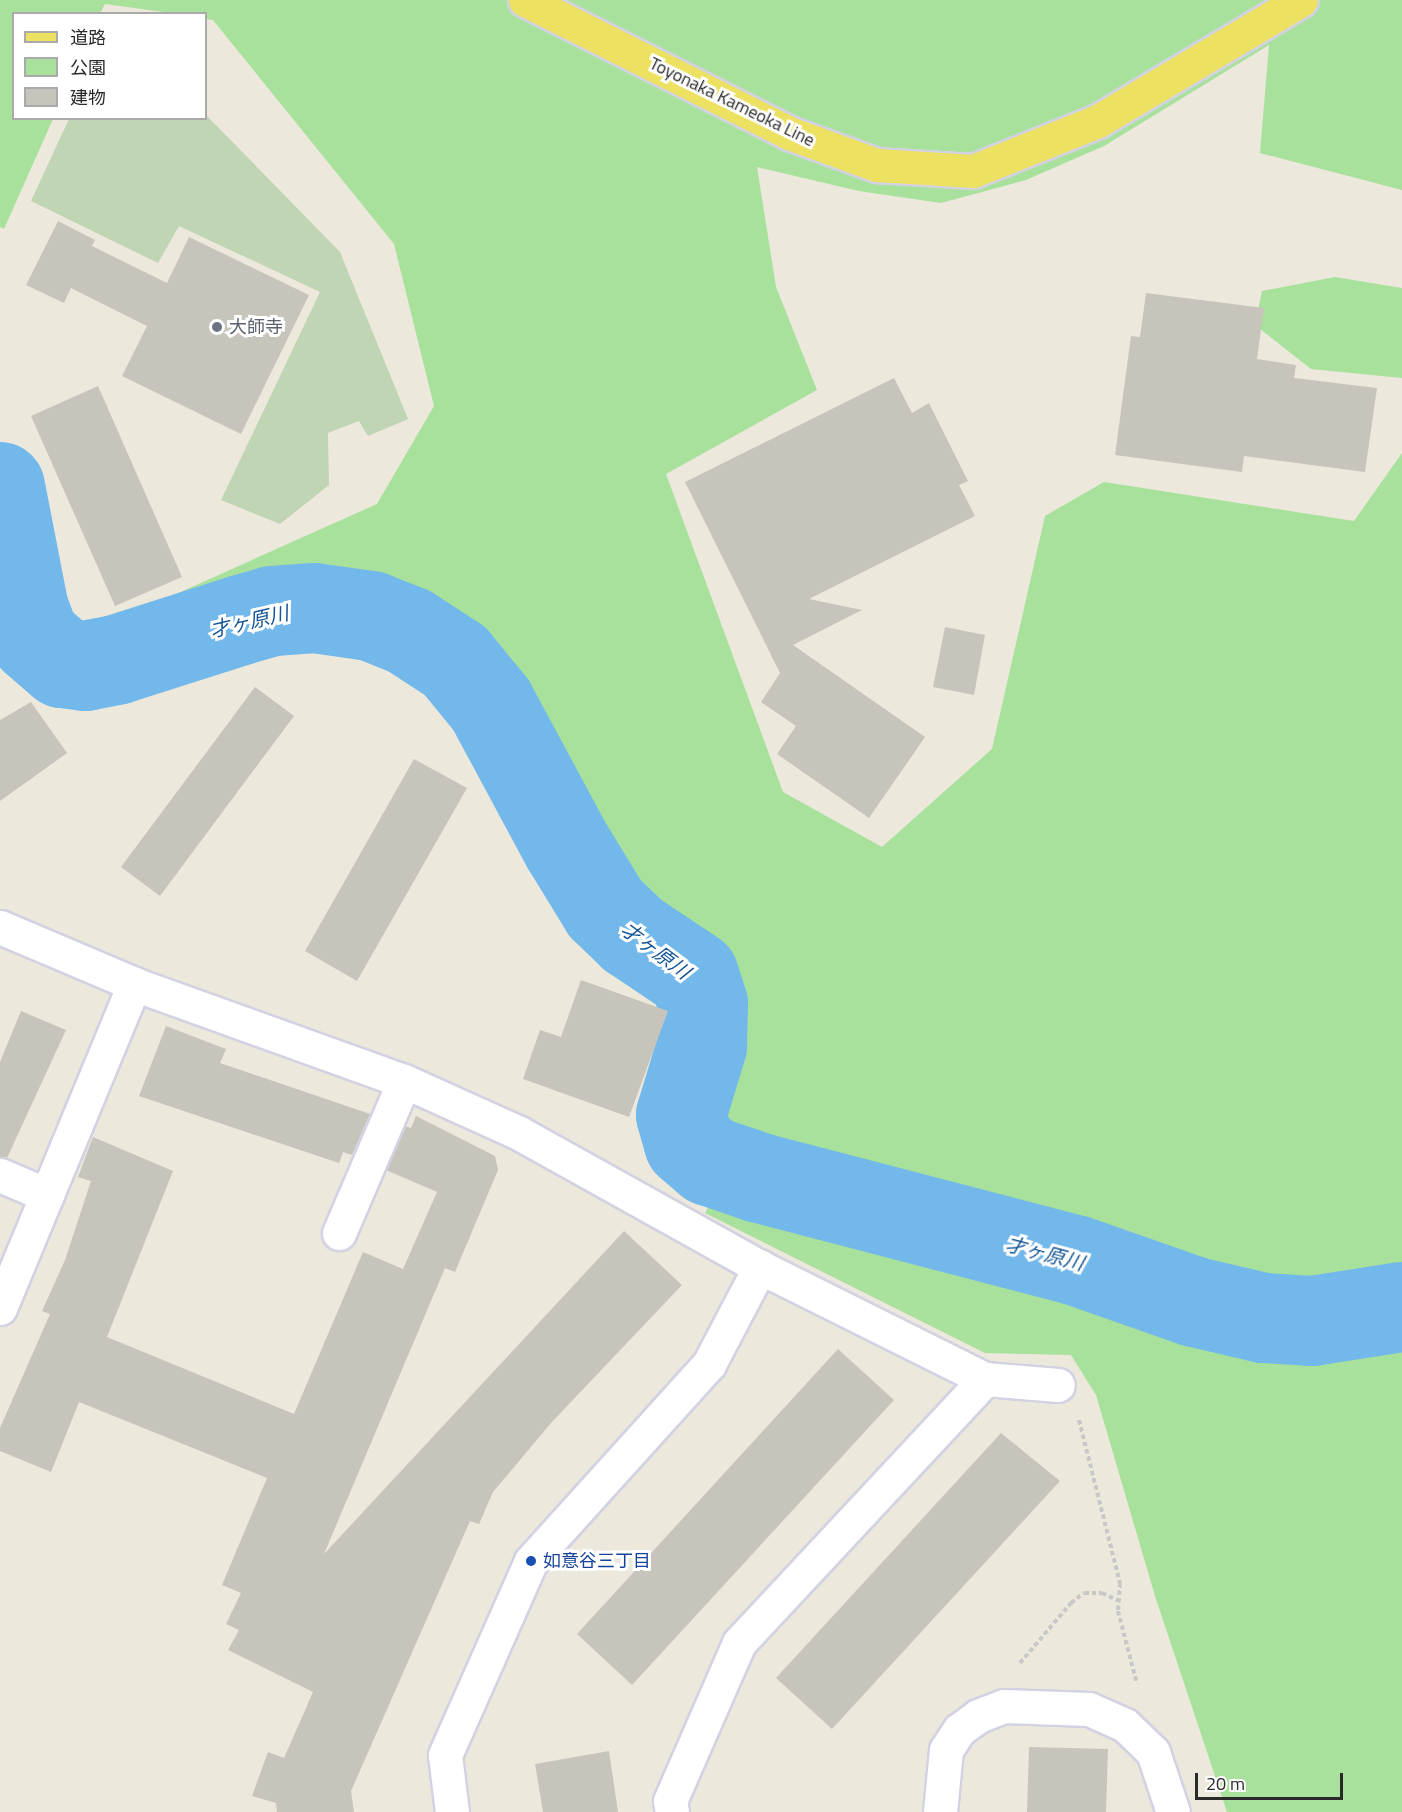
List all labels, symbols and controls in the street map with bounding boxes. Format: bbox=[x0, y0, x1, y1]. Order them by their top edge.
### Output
legend bbox=[12, 12, 207, 120]
text: 道路 bbox=[70, 24, 106, 51]
street label: Toyonaka Kameoka Line bbox=[646, 53, 818, 151]
text: 公園 bbox=[70, 54, 106, 81]
text: 建物 bbox=[70, 84, 106, 111]
place label: 大師寺 bbox=[229, 316, 283, 338]
marker: 大師寺 bbox=[210, 320, 224, 334]
water label: 才ヶ原川 bbox=[207, 600, 291, 642]
water label: 才ヶ原川 bbox=[617, 916, 695, 984]
water label: 才ヶ原川 bbox=[1003, 1231, 1087, 1275]
place label: 如意谷三丁目 bbox=[543, 1550, 651, 1572]
marker: 如意谷三丁目 bbox=[524, 1554, 538, 1568]
scale bar bbox=[1198, 1761, 1346, 1799]
text: 20 m bbox=[1206, 1770, 1245, 1797]

